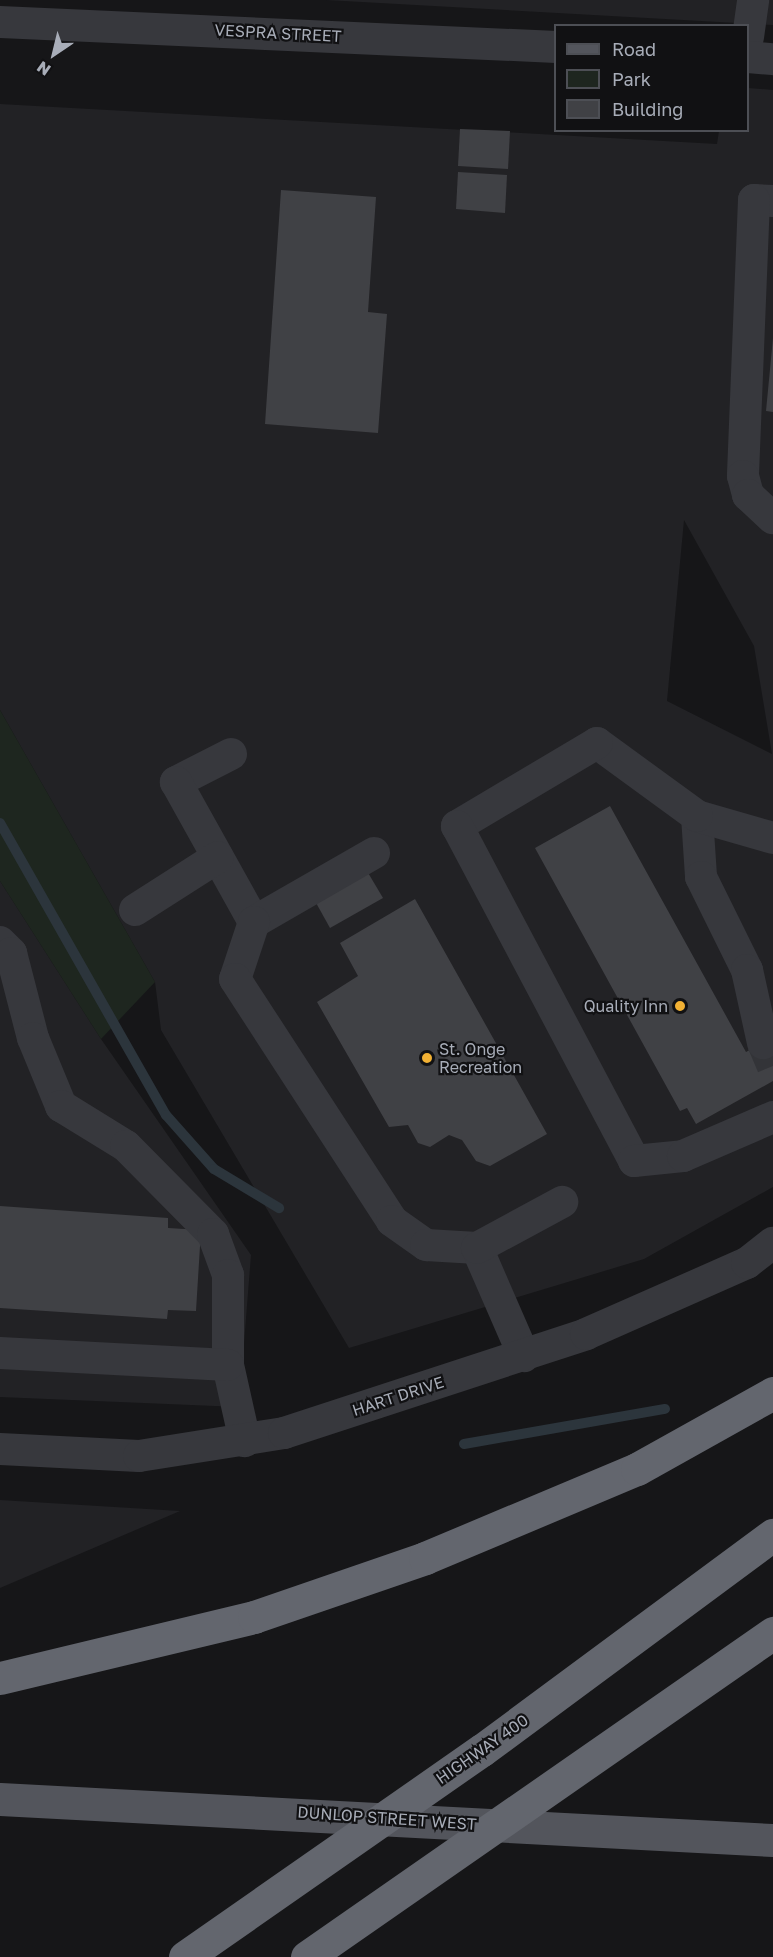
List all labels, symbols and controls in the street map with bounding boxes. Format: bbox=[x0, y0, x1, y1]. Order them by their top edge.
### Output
street label: VESPRA STREET bbox=[214, 20, 342, 46]
north arrow bbox=[24, 24, 84, 84]
legend bbox=[554, 24, 749, 132]
text: Road bbox=[612, 38, 656, 60]
text: N bbox=[33, 57, 54, 80]
text: Park bbox=[612, 68, 651, 90]
text: Building bbox=[612, 98, 683, 120]
place label: Quality Inn bbox=[584, 996, 668, 1016]
marker: Quality Inn bbox=[673, 999, 687, 1013]
place label: St. Onge Recreation bbox=[439, 1039, 522, 1077]
marker: St. Onge Recreation bbox=[420, 1051, 434, 1065]
street label: HART DRIVE bbox=[350, 1372, 446, 1420]
street label: HIGHWAY 400 bbox=[432, 1710, 532, 1788]
street label: DUNLOP STREET WEST bbox=[297, 1802, 477, 1834]

